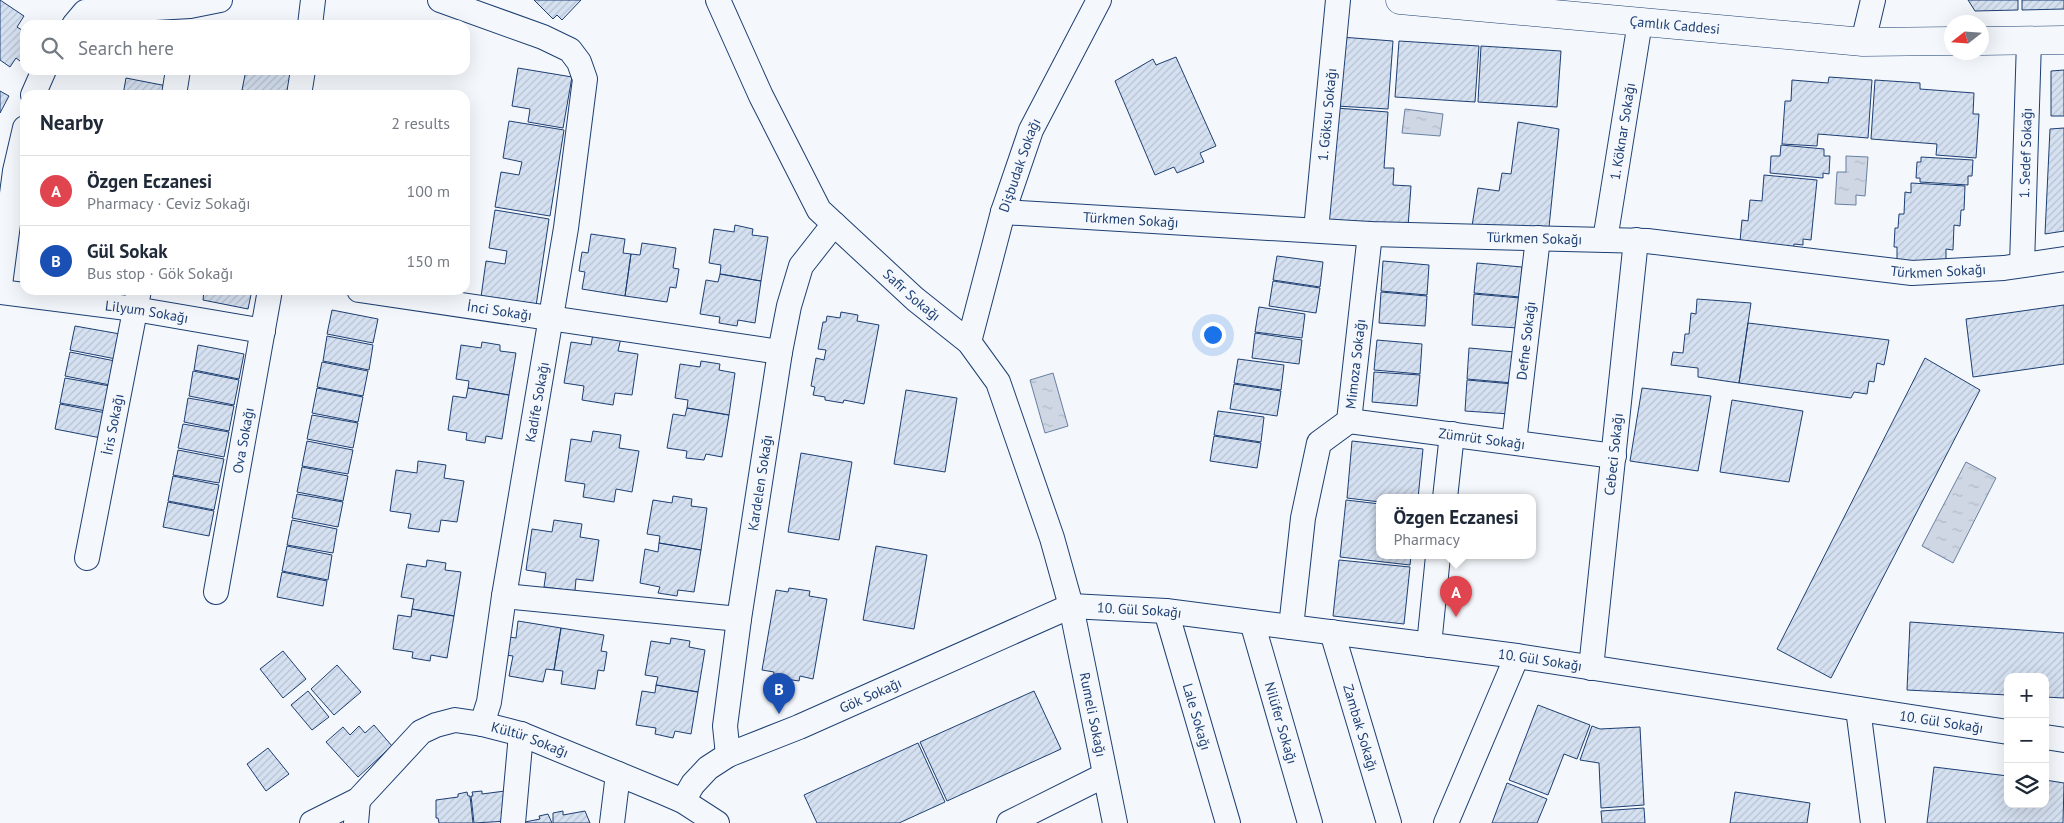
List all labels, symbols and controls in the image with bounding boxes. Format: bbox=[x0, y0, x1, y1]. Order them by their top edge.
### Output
street label: Çamlık Caddesi bbox=[1629, 12, 1721, 38]
north arrow bbox=[1944, 15, 1989, 60]
search box bbox=[20, 20, 470, 75]
icon: search bbox=[38, 34, 66, 62]
text: Search here bbox=[78, 36, 174, 60]
street label: 1. Göksu Sokağı bbox=[1314, 67, 1340, 162]
street label: 1. Köknar Sokağı bbox=[1606, 81, 1639, 181]
street label: 1. Sedef Sokağı bbox=[2015, 107, 2036, 199]
text: Nearby bbox=[40, 109, 103, 136]
text: 2 results bbox=[391, 113, 450, 133]
street label: Dişbudak Sokağı bbox=[995, 115, 1045, 215]
text: Özgen Eczanesi bbox=[87, 169, 212, 193]
text: A bbox=[51, 181, 61, 201]
text: 100 m bbox=[407, 181, 450, 201]
text: Pharmacy · Ceviz Sokağı bbox=[87, 193, 251, 213]
street label: Türkmen Sokağı bbox=[1083, 208, 1179, 232]
street label: Türkmen Sokağı bbox=[1486, 228, 1582, 248]
text: Gül Sokak bbox=[87, 239, 168, 263]
text: B bbox=[51, 251, 61, 271]
text: 150 m bbox=[407, 251, 450, 271]
street label: Türkmen Sokağı bbox=[1890, 260, 1986, 282]
text: Bus stop · Gök Sokağı bbox=[87, 263, 233, 283]
street label: Safir Sokağı bbox=[879, 265, 944, 325]
street label: Lilyum Sokağı bbox=[104, 296, 190, 327]
street label: İnci Sokağı bbox=[466, 297, 533, 324]
street label: Defne Sokağı bbox=[1512, 300, 1539, 381]
street label: Mimoza Sokağı bbox=[1341, 318, 1369, 410]
your location bbox=[1200, 322, 1226, 348]
street label: Kadife Sokağı bbox=[521, 360, 553, 444]
street label: İris Sokağı bbox=[98, 392, 128, 457]
street label: Ova Sokağı bbox=[228, 406, 258, 475]
street label: Cebeci Sokağı bbox=[1600, 412, 1627, 496]
street label: Zümrüt Sokağı bbox=[1437, 424, 1526, 453]
street label: Kardelen Sokağı bbox=[744, 433, 776, 532]
popup bbox=[1376, 494, 1536, 559]
text: Özgen Eczanesi bbox=[1393, 505, 1519, 529]
text: Pharmacy bbox=[1393, 529, 1460, 549]
pin: A bbox=[1440, 576, 1472, 617]
street label: 10. Gül Sokağı bbox=[1097, 598, 1183, 622]
street label: 10. Gül Sokağı bbox=[1497, 645, 1583, 675]
street label: Rumeli Sokağı bbox=[1076, 671, 1110, 758]
pin: B bbox=[763, 673, 795, 714]
map controls bbox=[2004, 673, 2049, 808]
button: + bbox=[2004, 673, 2049, 718]
street label: Gök Sokağı bbox=[837, 674, 904, 717]
street label: Nilüfer Sokağı bbox=[1261, 680, 1302, 766]
street label: Lale Sokağı bbox=[1179, 681, 1215, 752]
street label: Zambak Sokağı bbox=[1339, 682, 1382, 774]
street label: 10. Gül Sokağı bbox=[1898, 706, 1985, 737]
street label: Kültür Sokağı bbox=[489, 718, 571, 762]
button: − bbox=[2004, 718, 2049, 763]
button: layers bbox=[2004, 763, 2049, 808]

